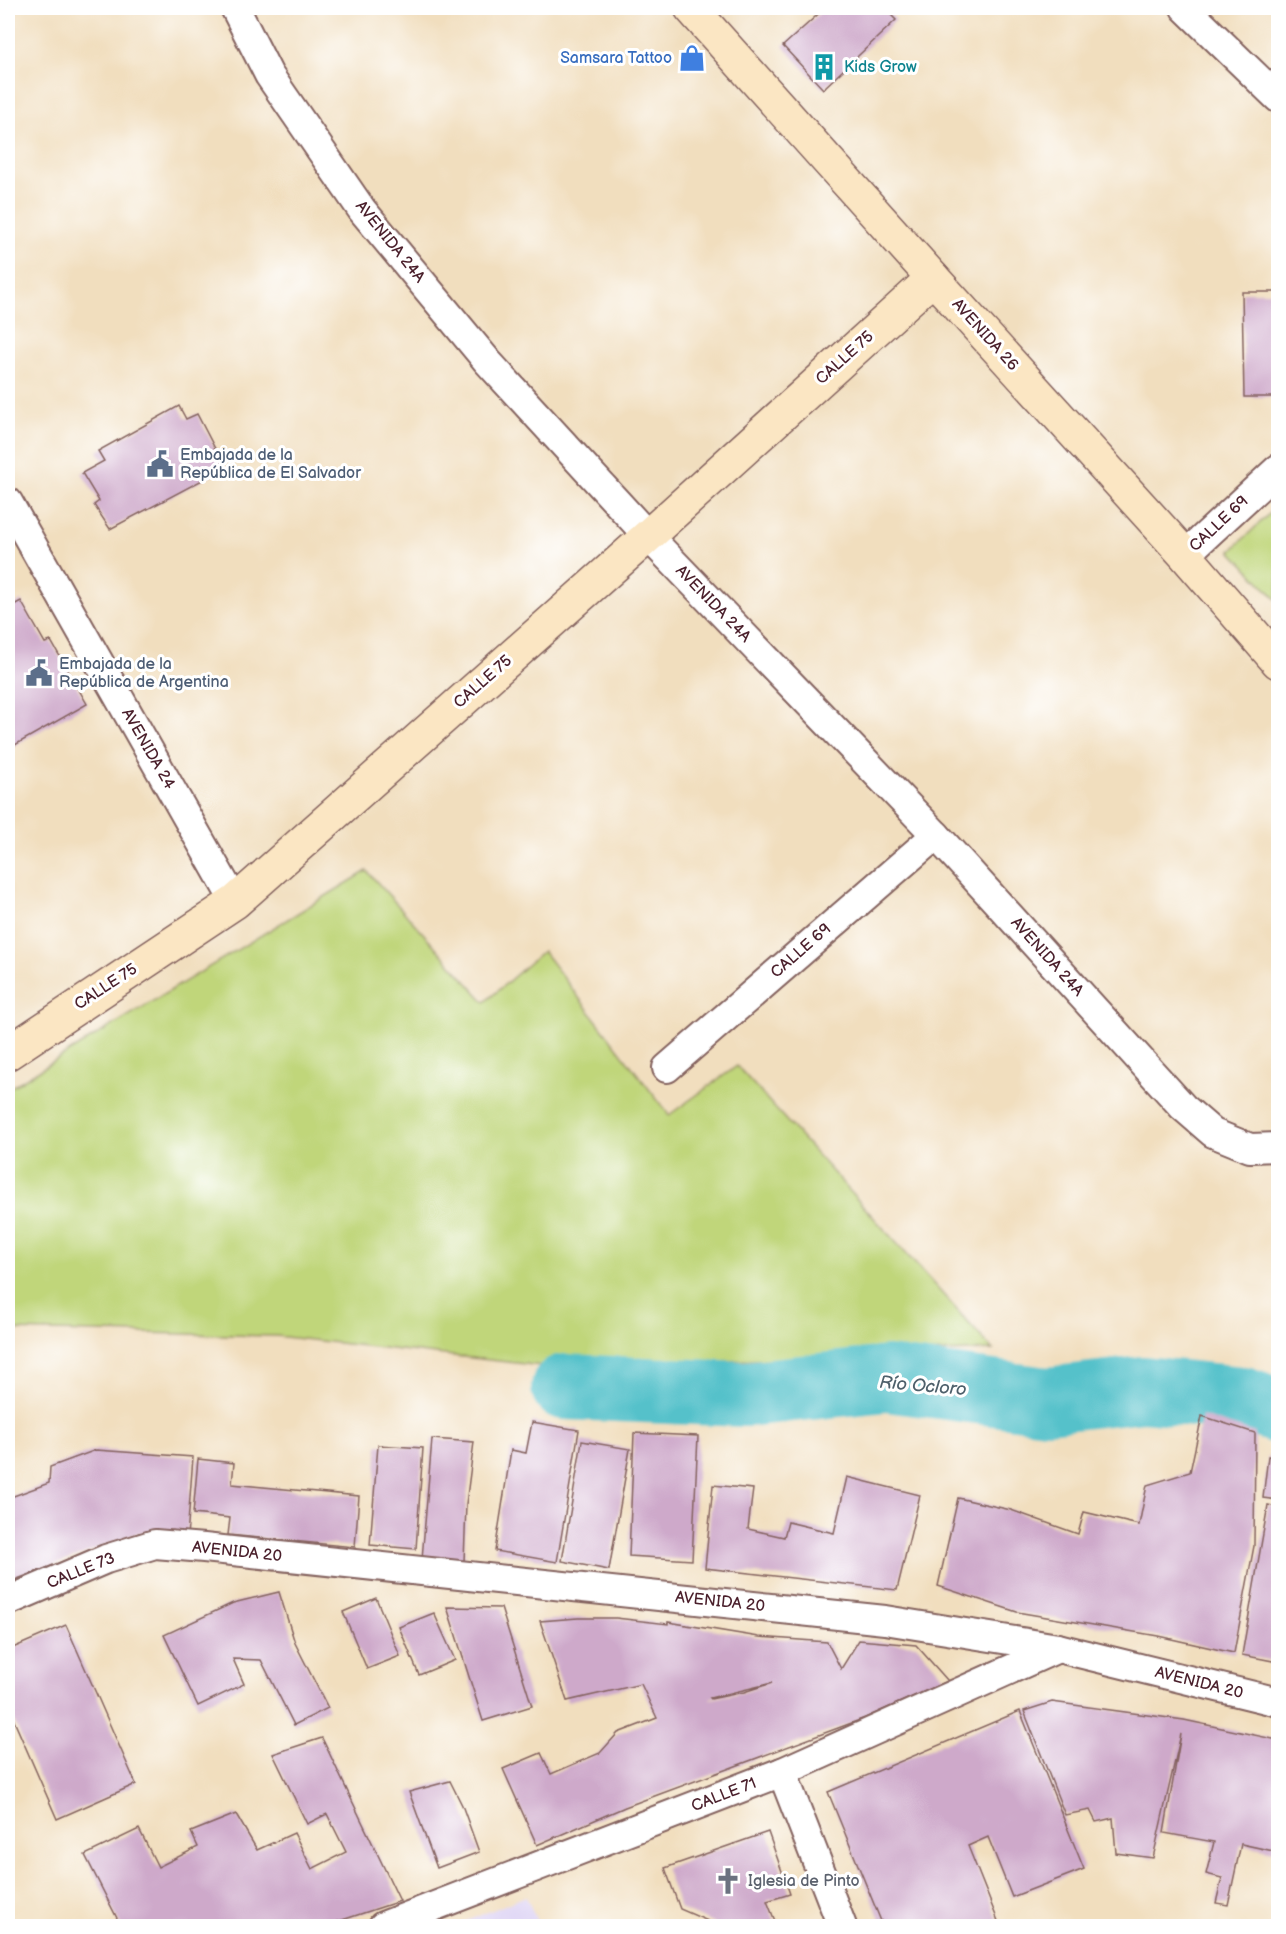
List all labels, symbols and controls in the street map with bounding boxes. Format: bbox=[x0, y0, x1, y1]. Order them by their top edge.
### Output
shop icon: Samsara Tattoo bbox=[677, 43, 707, 73]
place label: Samsara Tattoo bbox=[560, 49, 672, 68]
building icon: Kids Grow bbox=[809, 52, 839, 82]
place label: Kids Grow bbox=[844, 58, 917, 77]
street label: AVENIDA 24A bbox=[351, 197, 429, 287]
street label: AVENIDA 26 bbox=[948, 295, 1022, 375]
street label: CALLE 75 bbox=[812, 327, 878, 389]
place label: Embajada de la República de El Salvador bbox=[180, 446, 361, 483]
public building icon: Embajada de la República de El Salvador bbox=[145, 449, 175, 479]
street label: CALLE 69 bbox=[1186, 492, 1252, 556]
street label: AVENIDA 24A bbox=[671, 561, 755, 647]
street label: CALLE 75 bbox=[450, 652, 516, 712]
place label: Embajada de la República de Argentina bbox=[59, 655, 229, 692]
public building icon: Embajada de la República de Argentina bbox=[24, 658, 54, 688]
street label: AVENIDA 24 bbox=[117, 705, 179, 793]
street label: AVENIDA 24A bbox=[1007, 914, 1088, 1001]
street label: CALLE 69 bbox=[767, 920, 835, 982]
street label: CALLE 75 bbox=[71, 960, 141, 1014]
water label: Río Ocloro bbox=[879, 1372, 967, 1400]
street label: AVENIDA 20 bbox=[191, 1538, 283, 1566]
street label: CALLE 73 bbox=[44, 1549, 118, 1593]
street label: AVENIDA 20 bbox=[674, 1588, 766, 1616]
street label: AVENIDA 20 bbox=[1153, 1663, 1245, 1703]
street label: CALLE 71 bbox=[689, 1774, 759, 1816]
church icon: Iglesia de Pinto bbox=[713, 1866, 743, 1896]
place label: Iglesia de Pinto bbox=[748, 1872, 860, 1891]

